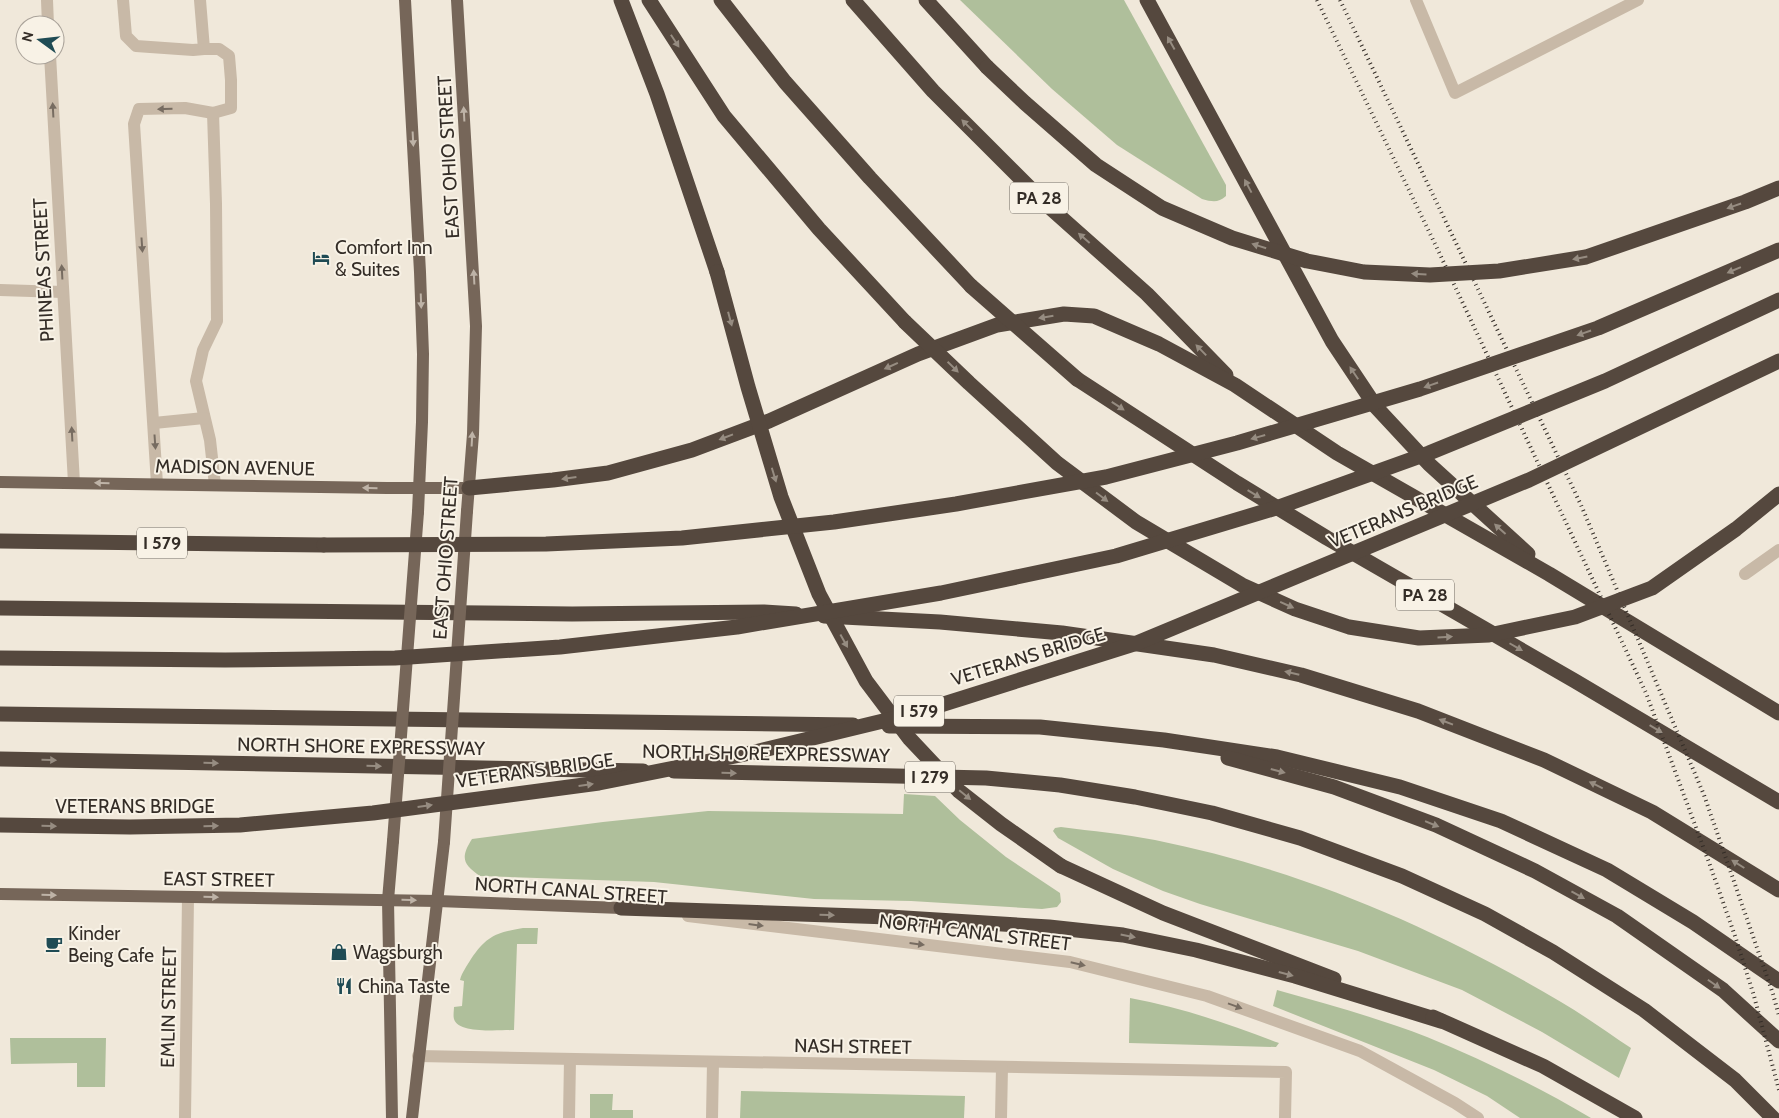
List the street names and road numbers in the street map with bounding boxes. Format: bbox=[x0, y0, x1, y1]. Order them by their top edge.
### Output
street label: EAST OHIO STREET bbox=[433, 75, 464, 239]
road number: PA 28 bbox=[1010, 182, 1068, 214]
street label: PHINEAS STREET bbox=[28, 197, 59, 342]
street label: MADISON AVENUE bbox=[155, 455, 315, 480]
street label: VETERANS BRIDGE bbox=[1325, 470, 1481, 553]
street label: EAST OHIO STREET bbox=[428, 476, 463, 640]
road number: I 579 bbox=[137, 528, 187, 558]
road number: PA 28 bbox=[1396, 580, 1454, 610]
street label: VETERANS BRIDGE bbox=[949, 622, 1108, 691]
road number: I 579 bbox=[894, 696, 944, 726]
street label: NORTH SHORE EXPRESSWAY bbox=[237, 733, 485, 760]
street label: NORTH SHORE EXPRESSWAY bbox=[642, 740, 890, 767]
street label: VETERANS BRIDGE bbox=[455, 748, 616, 793]
road number: I 279 bbox=[905, 762, 955, 792]
street label: VETERANS BRIDGE bbox=[55, 795, 215, 818]
street label: EAST STREET bbox=[163, 867, 275, 892]
street label: NORTH CANAL STREET bbox=[474, 872, 668, 909]
street label: NORTH CANAL STREET bbox=[878, 909, 1072, 956]
street label: EMLIN STREET bbox=[156, 946, 181, 1068]
street label: NASH STREET bbox=[794, 1034, 912, 1059]

